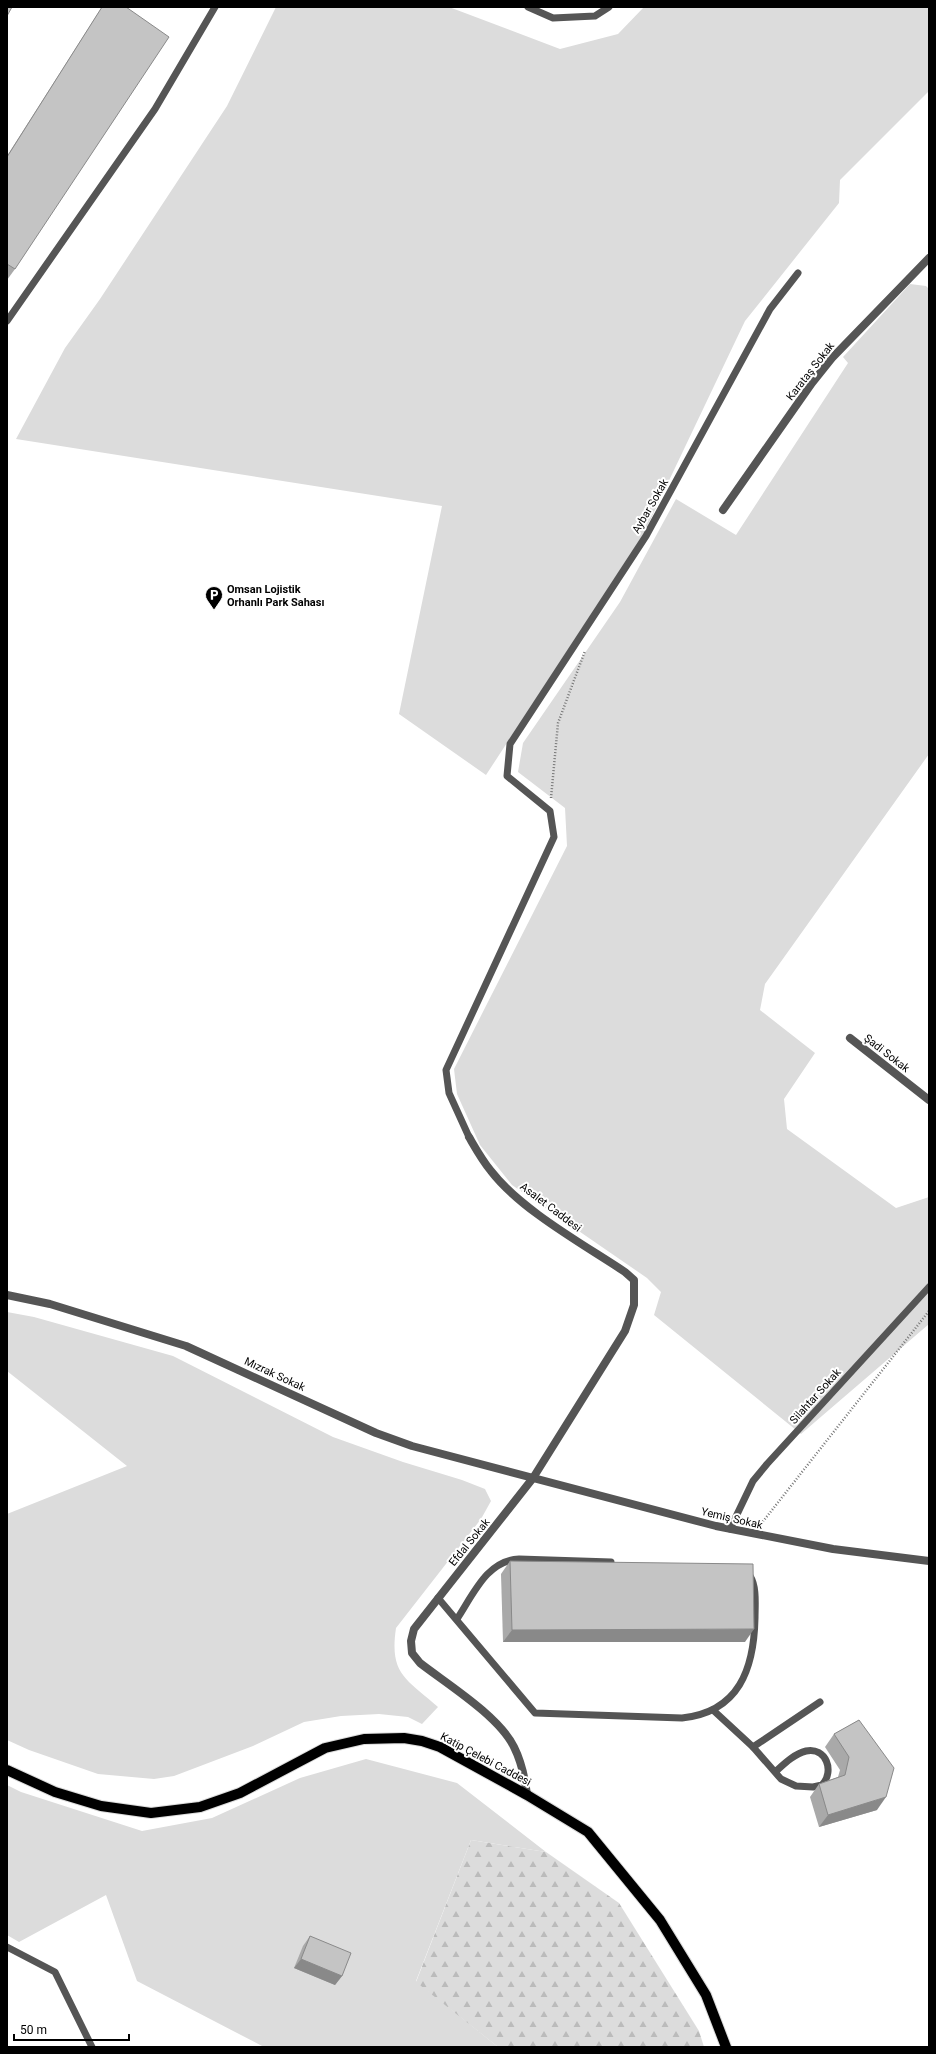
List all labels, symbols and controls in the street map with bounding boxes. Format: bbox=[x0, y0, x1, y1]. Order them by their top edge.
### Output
street label: Karataş Sokak bbox=[784, 339, 837, 403]
street label: Aybar Sokak bbox=[630, 476, 671, 536]
place label: Omsan Lojistik Orhanlı Park Sahası bbox=[227, 583, 324, 609]
parking icon: Omsan Lojistik Orhanlı Park Sahası bbox=[204, 585, 224, 610]
street label: Şadi Sokak bbox=[861, 1032, 912, 1075]
street label: Asalet Caddesi bbox=[517, 1180, 584, 1235]
street label: Mızrak Sokak bbox=[242, 1355, 308, 1394]
street label: Silahtar Sokak bbox=[787, 1366, 844, 1427]
street label: Yemiş Sokak bbox=[700, 1505, 764, 1532]
street label: Efdal Sokak bbox=[446, 1516, 493, 1569]
street label: Katip Çelebi Caddesi bbox=[438, 1730, 533, 1789]
scale bar bbox=[14, 2016, 129, 2042]
text: 50 m bbox=[20, 2023, 47, 2037]

